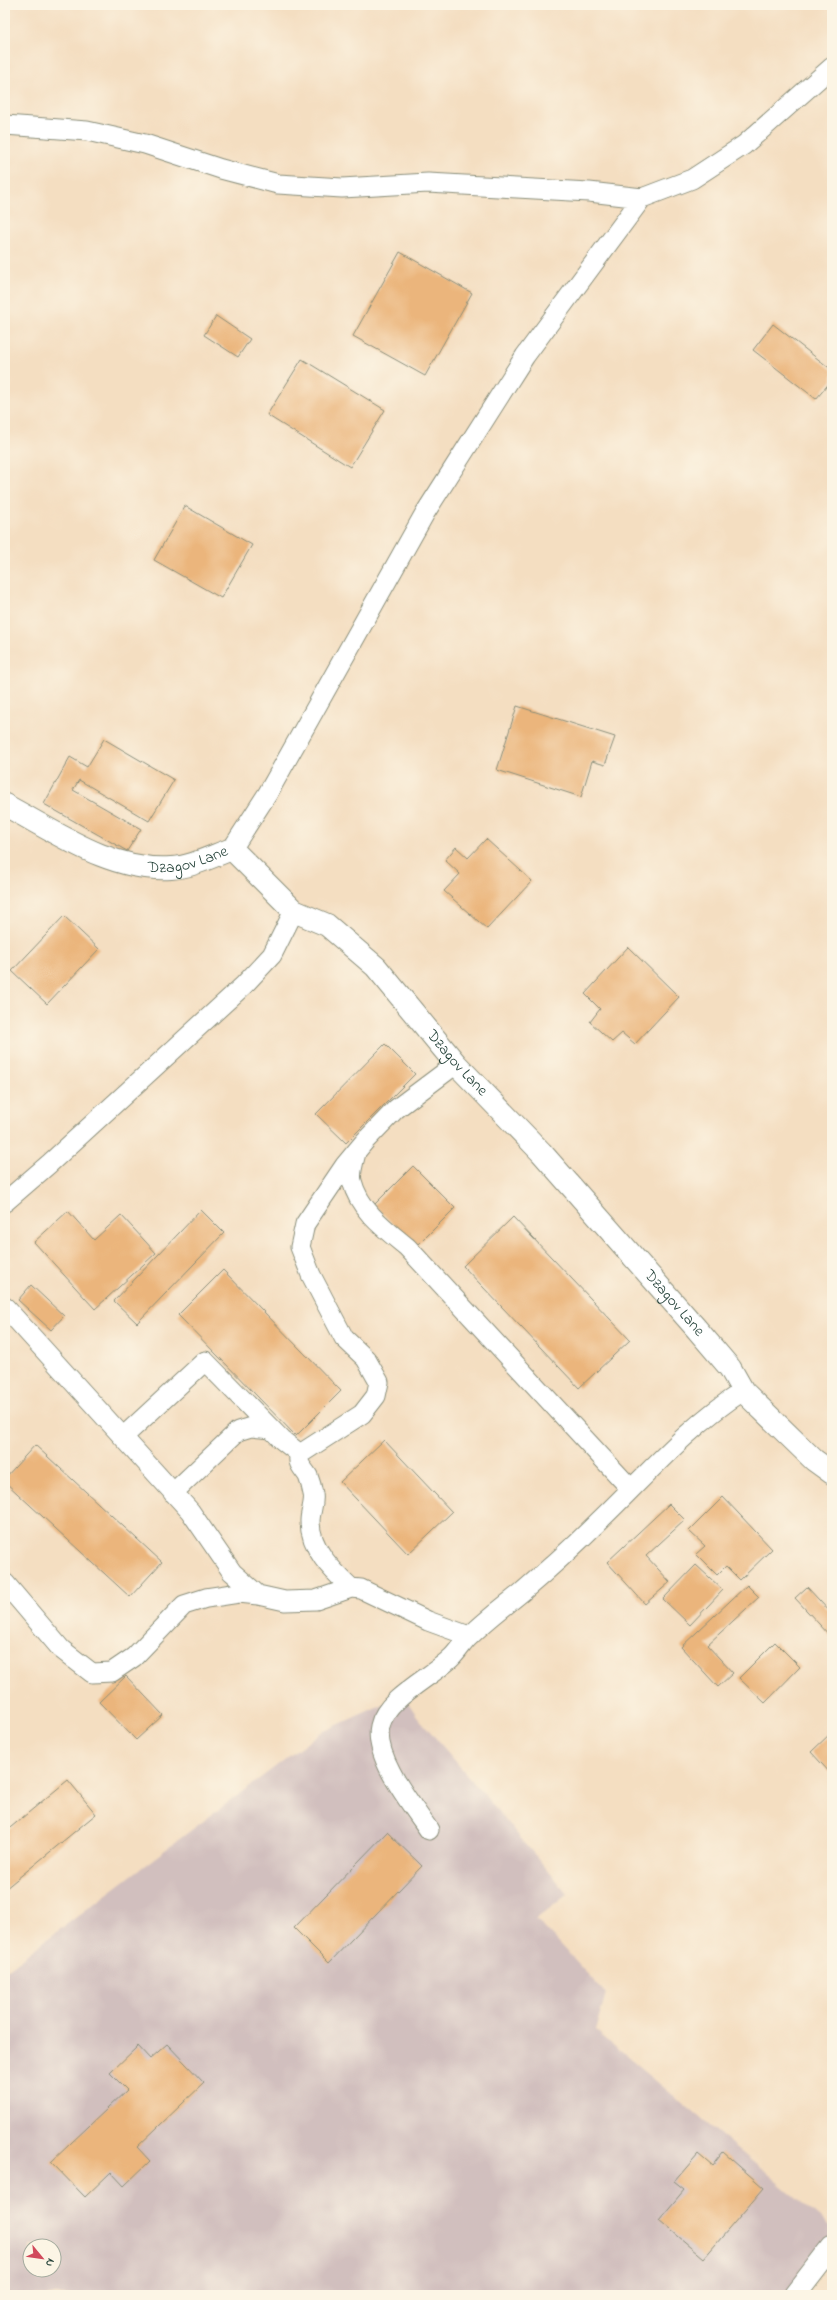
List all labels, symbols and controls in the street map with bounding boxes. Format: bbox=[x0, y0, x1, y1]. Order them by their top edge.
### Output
street label: Dzagov Lane bbox=[146, 839, 232, 880]
street label: Dzagov Lane bbox=[420, 1024, 494, 1103]
street label: Dzagov Lane bbox=[637, 1264, 711, 1343]
north arrow bbox=[22, 2238, 62, 2278]
text: N bbox=[41, 2255, 59, 2269]

